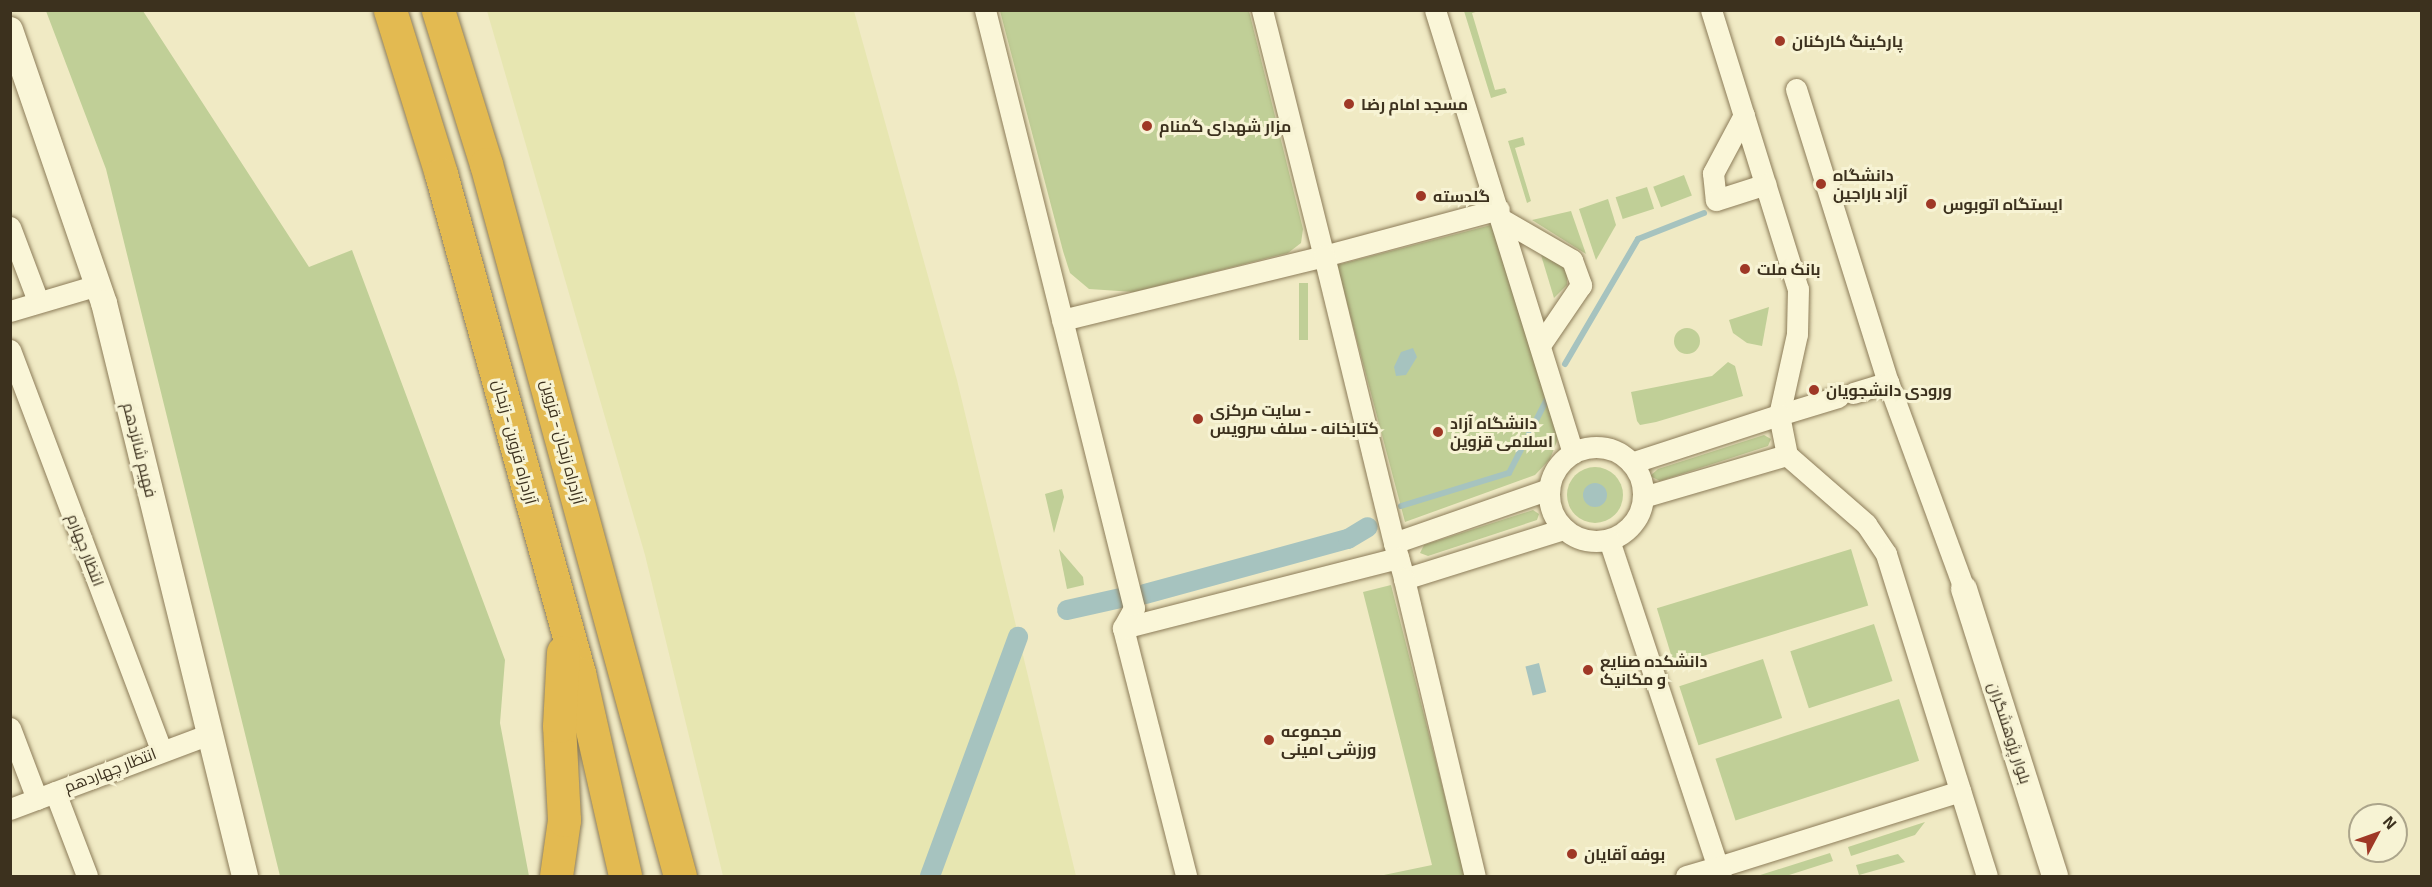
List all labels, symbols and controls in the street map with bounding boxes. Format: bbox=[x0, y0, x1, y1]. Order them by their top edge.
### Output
place label: پارکینگ کارکنان bbox=[1792, 31, 1903, 51]
marker: پارکینگ کارکنان bbox=[1773, 34, 1787, 48]
place label: مسجد امام رضا bbox=[1361, 94, 1468, 114]
marker: مسجد امام رضا bbox=[1342, 97, 1356, 111]
place label: مزار شهدای گمنام bbox=[1159, 116, 1291, 136]
marker: مزار شهدای گمنام bbox=[1140, 119, 1154, 133]
place label: دانشگاه آزاد باراجین bbox=[1833, 165, 1908, 203]
marker: دانشگاه آزاد باراجین bbox=[1814, 177, 1828, 191]
place label: گلدسته bbox=[1433, 186, 1490, 206]
marker: گلدسته bbox=[1414, 189, 1428, 203]
place label: ایستگاه اتوبوس bbox=[1943, 194, 2063, 214]
marker: ایستگاه اتوبوس bbox=[1924, 197, 1938, 211]
place label: بانک ملت bbox=[1757, 259, 1821, 279]
marker: بانک ملت bbox=[1738, 262, 1752, 276]
street label: آزادراه قزوین - زنجان bbox=[489, 378, 541, 506]
street label: آزادراه زنجان - قزوین bbox=[537, 378, 589, 506]
place label: ورودی دانشجویان bbox=[1826, 380, 1952, 400]
marker: ورودی دانشجویان bbox=[1807, 383, 1821, 397]
place label: سایت مرکزی - کتابخانه - سلف سرویس bbox=[1210, 400, 1379, 438]
street label: فهیم شانزدهم bbox=[119, 401, 161, 499]
marker: سایت مرکزی - کتابخانه - سلف سرویس bbox=[1191, 412, 1205, 426]
place label: دانشگاه آزاد اسلامی قزوین bbox=[1450, 413, 1553, 451]
marker: دانشگاه آزاد اسلامی قزوین bbox=[1431, 425, 1445, 439]
street label: انتظار چهارم bbox=[63, 511, 109, 589]
place label: دانشکده صنایع و مکانیک bbox=[1600, 651, 1707, 689]
marker: دانشکده صنایع و مکانیک bbox=[1581, 663, 1595, 677]
street label: بلوار پژوهشگران bbox=[1985, 680, 2035, 786]
place label: مجموعه ورزشی امینی bbox=[1281, 721, 1376, 759]
marker: مجموعه ورزشی امینی bbox=[1262, 733, 1276, 747]
street label: انتظار چهاردهم bbox=[61, 744, 159, 796]
north arrow bbox=[2348, 803, 2408, 863]
text: N bbox=[2375, 809, 2405, 836]
place label: بوفه آقایان bbox=[1584, 844, 1665, 864]
marker: بوفه آقایان bbox=[1565, 847, 1579, 861]

